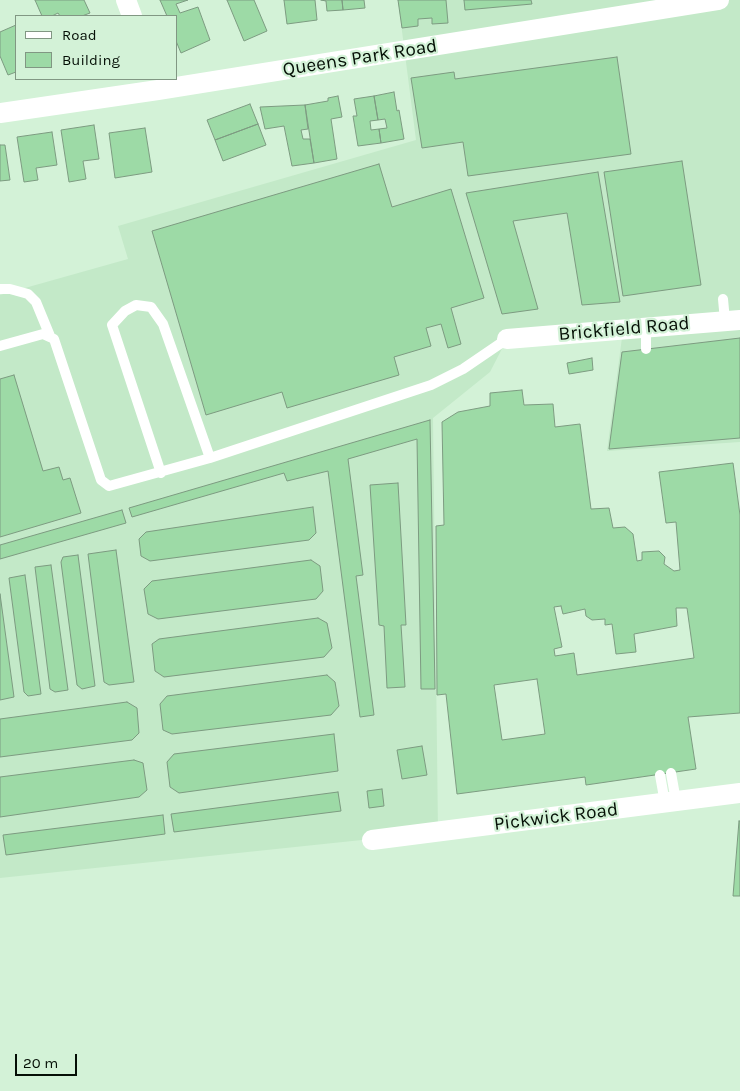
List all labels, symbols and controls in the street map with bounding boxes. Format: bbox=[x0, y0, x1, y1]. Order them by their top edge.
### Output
legend bbox=[15, 15, 178, 80]
text: Road bbox=[62, 26, 97, 44]
street label: Queens Park Road bbox=[281, 35, 439, 81]
text: Building bbox=[62, 51, 120, 69]
street label: Brickfield Road bbox=[557, 312, 691, 346]
street label: Pickwick Road bbox=[493, 798, 619, 836]
scale bar bbox=[18, 1044, 80, 1076]
text: 20 m bbox=[23, 1054, 58, 1072]

